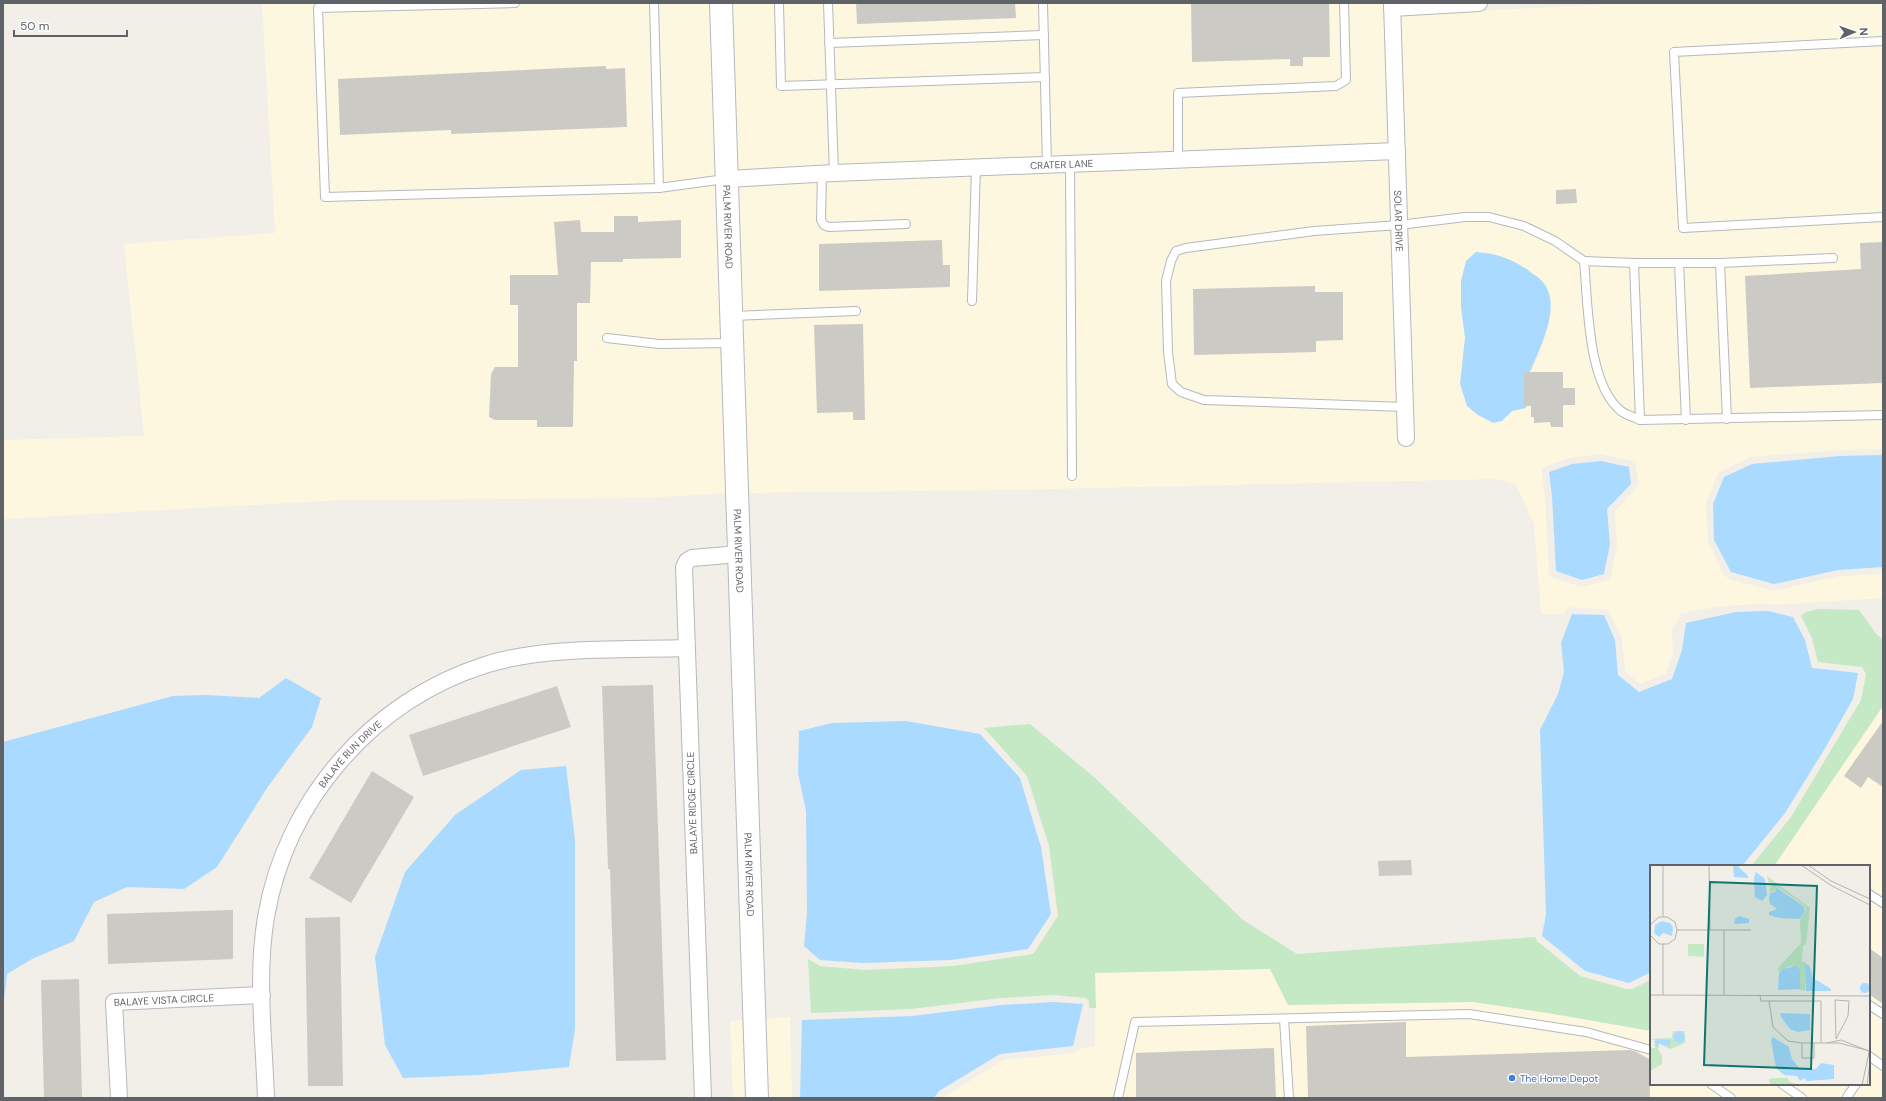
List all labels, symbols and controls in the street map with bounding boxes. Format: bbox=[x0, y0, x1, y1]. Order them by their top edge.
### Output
scale bar bbox=[14, 12, 127, 38]
north arrow bbox=[1834, 12, 1874, 52]
text: 50 m bbox=[20, 18, 49, 34]
text: N bbox=[1857, 27, 1871, 36]
street label: CRATER LANE bbox=[1030, 156, 1094, 172]
street label: PALM RIVER ROAD bbox=[720, 185, 736, 269]
street label: SOLAR DRIVE bbox=[1392, 190, 1407, 252]
street label: PALM RIVER ROAD bbox=[731, 509, 747, 593]
street label: BALAYE RUN DRIVE bbox=[315, 717, 384, 790]
street label: BALAYE RIDGE CIRCLE bbox=[684, 751, 700, 854]
street label: PALM RIVER ROAD bbox=[742, 832, 758, 917]
inset map bbox=[1650, 865, 1870, 1085]
street label: BALAYE VISTA CIRCLE bbox=[113, 991, 215, 1009]
place label: The Home Depot bbox=[1520, 1072, 1598, 1085]
marker: The Home Depot bbox=[1507, 1073, 1517, 1083]

